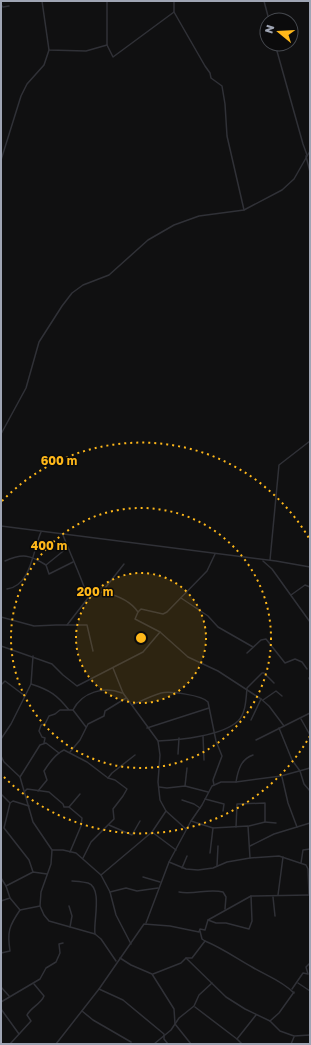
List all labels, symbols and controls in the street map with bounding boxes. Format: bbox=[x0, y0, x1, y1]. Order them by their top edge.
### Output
north arrow bbox=[259, 12, 299, 52]
text: N bbox=[262, 23, 276, 35]
text: 600 m bbox=[41, 453, 77, 468]
text: 400 m bbox=[31, 538, 67, 553]
text: 200 m bbox=[77, 584, 113, 599]
centre of rings bbox=[134, 631, 148, 645]

